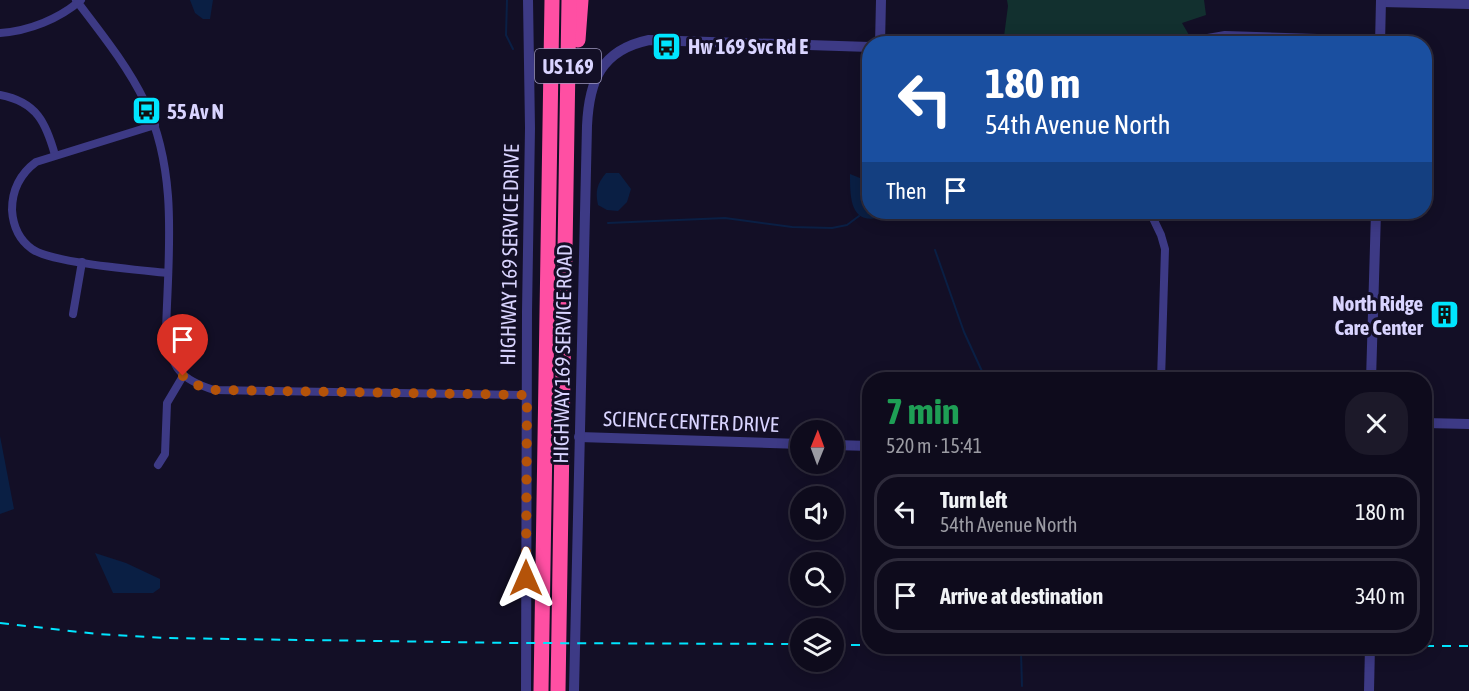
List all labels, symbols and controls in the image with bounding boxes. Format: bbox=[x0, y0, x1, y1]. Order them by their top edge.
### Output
bus stop icon: Hw 169 Svc Rd E bbox=[651, 30, 683, 62]
place label: Hw 169 Svc Rd E bbox=[688, 34, 808, 58]
road number: US 169 bbox=[535, 49, 601, 83]
text: 180 m bbox=[985, 59, 1080, 107]
icon: left bbox=[886, 60, 964, 138]
bus stop icon: 55 Av N bbox=[130, 95, 162, 127]
place label: 55 Av N bbox=[167, 99, 224, 123]
text: 54th Avenue North bbox=[985, 109, 1171, 140]
street label: HIGHWAY 169 SERVICE DRIVE bbox=[495, 144, 523, 366]
icon: arrive bbox=[939, 174, 972, 207]
text: Then bbox=[886, 178, 927, 204]
street label: HIGHWAY 169 SERVICE ROAD bbox=[548, 244, 576, 464]
place label: North Ridge Care Center bbox=[1332, 291, 1424, 339]
building icon: North Ridge Care Center bbox=[1428, 299, 1460, 331]
pin bbox=[157, 314, 208, 376]
icon: arrive bbox=[166, 323, 199, 356]
text: 7 min bbox=[886, 390, 960, 432]
button: close bbox=[1345, 392, 1408, 455]
street label: SCIENCE CENTER DRIVE bbox=[603, 406, 779, 436]
north arrow bbox=[790, 420, 844, 474]
map controls bbox=[790, 420, 844, 672]
text: 520 m · 15:41 bbox=[886, 434, 982, 457]
button: sound bbox=[790, 486, 844, 540]
text: Turn left bbox=[940, 487, 1007, 513]
icon: left bbox=[889, 495, 922, 528]
text: 180 m bbox=[1355, 499, 1405, 525]
text: 54th Avenue North bbox=[940, 513, 1077, 536]
position arrow bbox=[494, 546, 558, 610]
button: search bbox=[790, 552, 844, 606]
icon: arrive bbox=[889, 579, 922, 612]
text: Arrive at destination bbox=[940, 583, 1103, 609]
text: 340 m bbox=[1355, 583, 1405, 609]
button: layers bbox=[790, 618, 844, 672]

